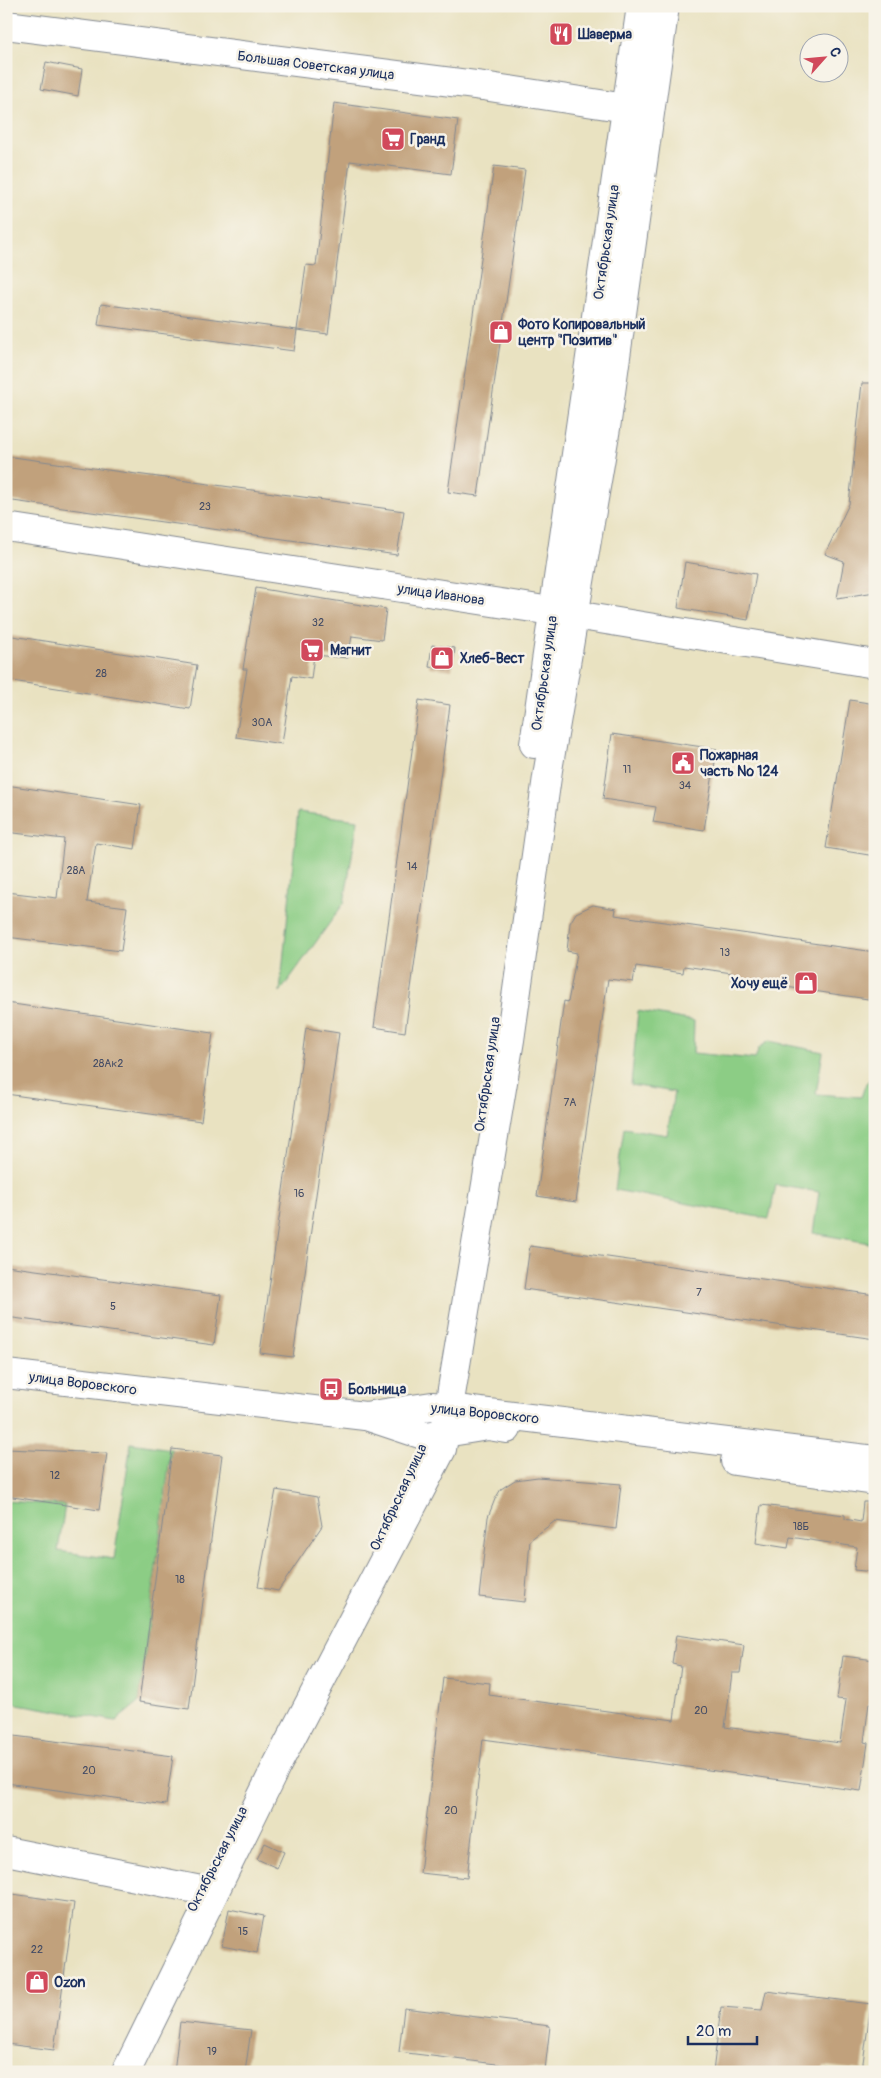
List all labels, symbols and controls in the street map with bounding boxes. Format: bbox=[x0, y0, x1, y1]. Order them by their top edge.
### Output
restaurant icon: Шаверма bbox=[548, 21, 574, 47]
place label: Шаверма bbox=[577, 26, 633, 43]
north arrow bbox=[798, 32, 848, 82]
text: С bbox=[826, 45, 845, 60]
street label: Большая Советская улица bbox=[236, 47, 395, 84]
supermarket icon: Гранд bbox=[380, 126, 406, 152]
place label: Гранд bbox=[410, 131, 446, 148]
street label: Октябрьская улица bbox=[590, 183, 623, 301]
place label: Фото Копировальный центр "Позитив" bbox=[517, 316, 646, 349]
shop icon: Фото Копировальный центр "Позитив" bbox=[488, 319, 514, 345]
house number: 23 bbox=[199, 500, 211, 513]
street label: улица Иванова bbox=[395, 580, 485, 609]
street label: Октябрьская улица bbox=[528, 614, 561, 732]
house number: 32 bbox=[312, 616, 324, 629]
supermarket icon: Магнит bbox=[299, 637, 325, 663]
place label: Магнит bbox=[330, 642, 373, 659]
shop icon: Хлеб-Вест bbox=[429, 645, 455, 671]
place label: Хлеб-Вест bbox=[460, 650, 525, 667]
house number: 28 bbox=[95, 667, 107, 680]
house number: 30А bbox=[252, 716, 272, 729]
place label: Пожарная часть № 124 bbox=[700, 747, 779, 780]
public building icon: Пожарная часть № 124 bbox=[670, 750, 696, 776]
house number: 11 bbox=[623, 763, 631, 776]
house number: 34 bbox=[679, 779, 692, 792]
house number: 14 bbox=[407, 860, 418, 873]
house number: 28А bbox=[67, 864, 85, 877]
house number: 13 bbox=[720, 946, 730, 959]
shop icon: Хочу ещё bbox=[793, 970, 819, 996]
place label: Хочу ещё bbox=[731, 975, 788, 992]
street label: Октябрьская улица bbox=[471, 1015, 504, 1133]
house number: 28Ак2 bbox=[93, 1057, 123, 1070]
house number: 7А bbox=[564, 1096, 576, 1109]
house number: 16 bbox=[294, 1187, 304, 1200]
house number: 7 bbox=[696, 1286, 702, 1299]
house number: 5 bbox=[110, 1300, 116, 1313]
street label: улица Воровского bbox=[27, 1368, 138, 1399]
bus stop icon: Больница bbox=[318, 1376, 344, 1402]
place label: Больница bbox=[348, 1381, 407, 1398]
street label: улица Воровского bbox=[429, 1399, 540, 1428]
street label: Октябрьская улица bbox=[366, 1441, 431, 1553]
house number: 12 bbox=[50, 1469, 60, 1482]
house number: 18Б bbox=[793, 1520, 809, 1533]
house number: 18 bbox=[175, 1573, 185, 1586]
house number: 20 bbox=[694, 1704, 708, 1717]
house number: 20 bbox=[82, 1764, 96, 1777]
street label: Октябрьская улица bbox=[184, 1804, 251, 1915]
house number: 20 bbox=[444, 1804, 458, 1817]
house number: 15 bbox=[238, 1925, 248, 1938]
house number: 22 bbox=[31, 1943, 43, 1956]
shop icon: Ozon bbox=[24, 1969, 50, 1995]
place label: Ozon bbox=[54, 1974, 86, 1991]
scale bar bbox=[688, 2013, 757, 2045]
text: 20 m bbox=[696, 2022, 731, 2041]
house number: 19 bbox=[207, 2045, 217, 2058]

